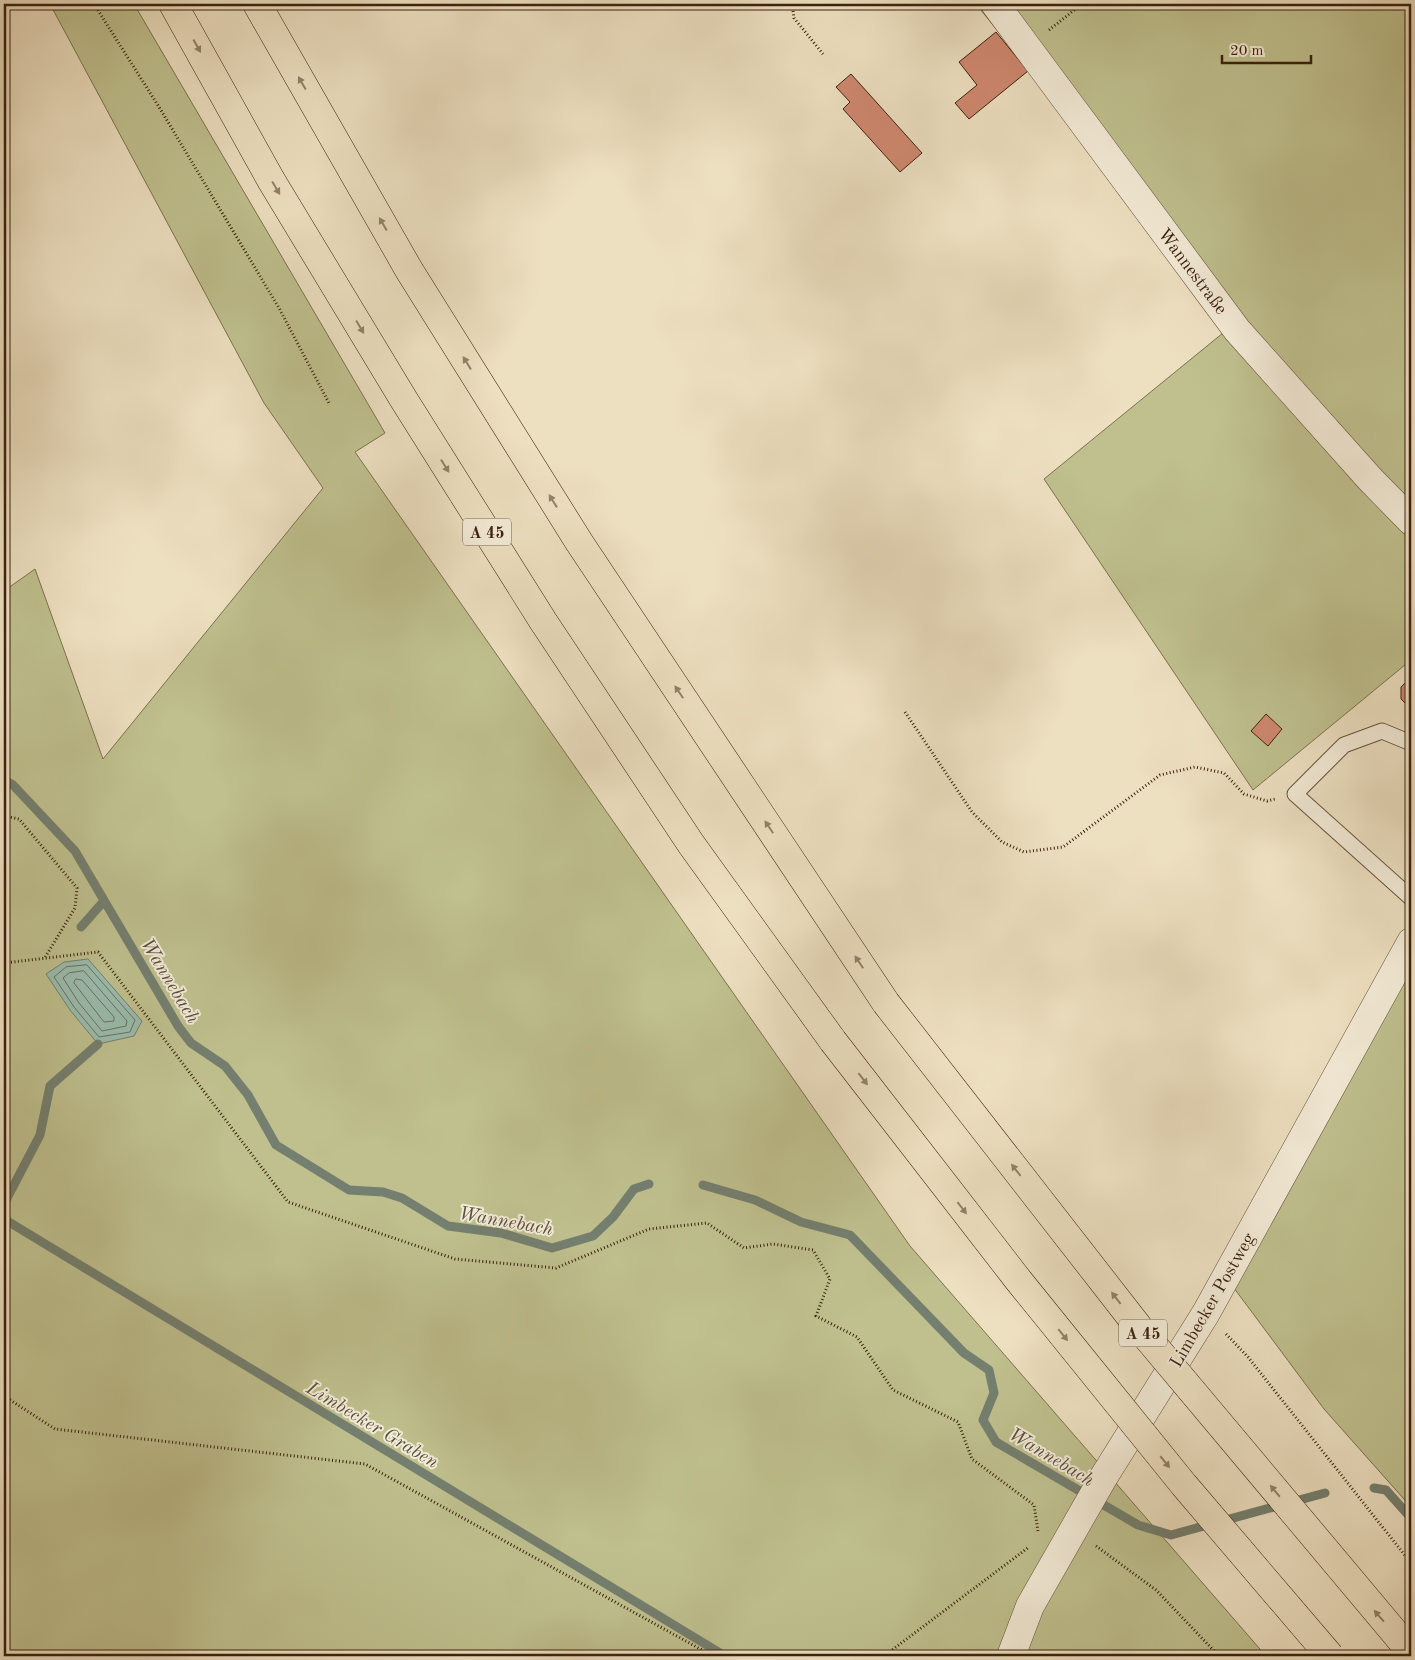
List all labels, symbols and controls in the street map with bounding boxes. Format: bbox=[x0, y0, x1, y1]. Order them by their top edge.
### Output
scale bar bbox=[1222, 32, 1311, 64]
one-way arrow bbox=[193, 39, 201, 54]
text: 20 m bbox=[1230, 44, 1264, 59]
one-way arrow bbox=[298, 77, 307, 90]
one-way arrow bbox=[272, 182, 281, 195]
one-way arrow bbox=[379, 217, 387, 232]
street label: Wannestraße bbox=[1154, 225, 1230, 318]
one-way arrow bbox=[356, 321, 365, 334]
one-way arrow bbox=[463, 357, 472, 370]
one-way arrow bbox=[441, 459, 450, 472]
one-way arrow bbox=[549, 494, 558, 508]
road number: A 45 bbox=[463, 518, 511, 546]
one-way arrow bbox=[674, 685, 684, 699]
one-way arrow bbox=[764, 820, 774, 834]
water label: Wannebach bbox=[136, 935, 202, 1027]
one-way arrow bbox=[854, 956, 864, 969]
one-way arrow bbox=[858, 1072, 868, 1086]
one-way arrow bbox=[1011, 1164, 1022, 1177]
one-way arrow bbox=[957, 1201, 968, 1214]
water label: Wannebach bbox=[457, 1205, 555, 1240]
street label: Limbecker Postweg bbox=[1167, 1230, 1259, 1371]
one-way arrow bbox=[1110, 1292, 1121, 1305]
road number: A 45 bbox=[1119, 1320, 1167, 1346]
one-way arrow bbox=[1058, 1329, 1069, 1342]
water label: Limbecker Graben bbox=[302, 1379, 441, 1473]
water label: Wannebach bbox=[1005, 1425, 1097, 1491]
one-way arrow bbox=[1160, 1455, 1171, 1468]
one-way arrow bbox=[1270, 1485, 1281, 1497]
one-way arrow bbox=[1374, 1609, 1385, 1622]

